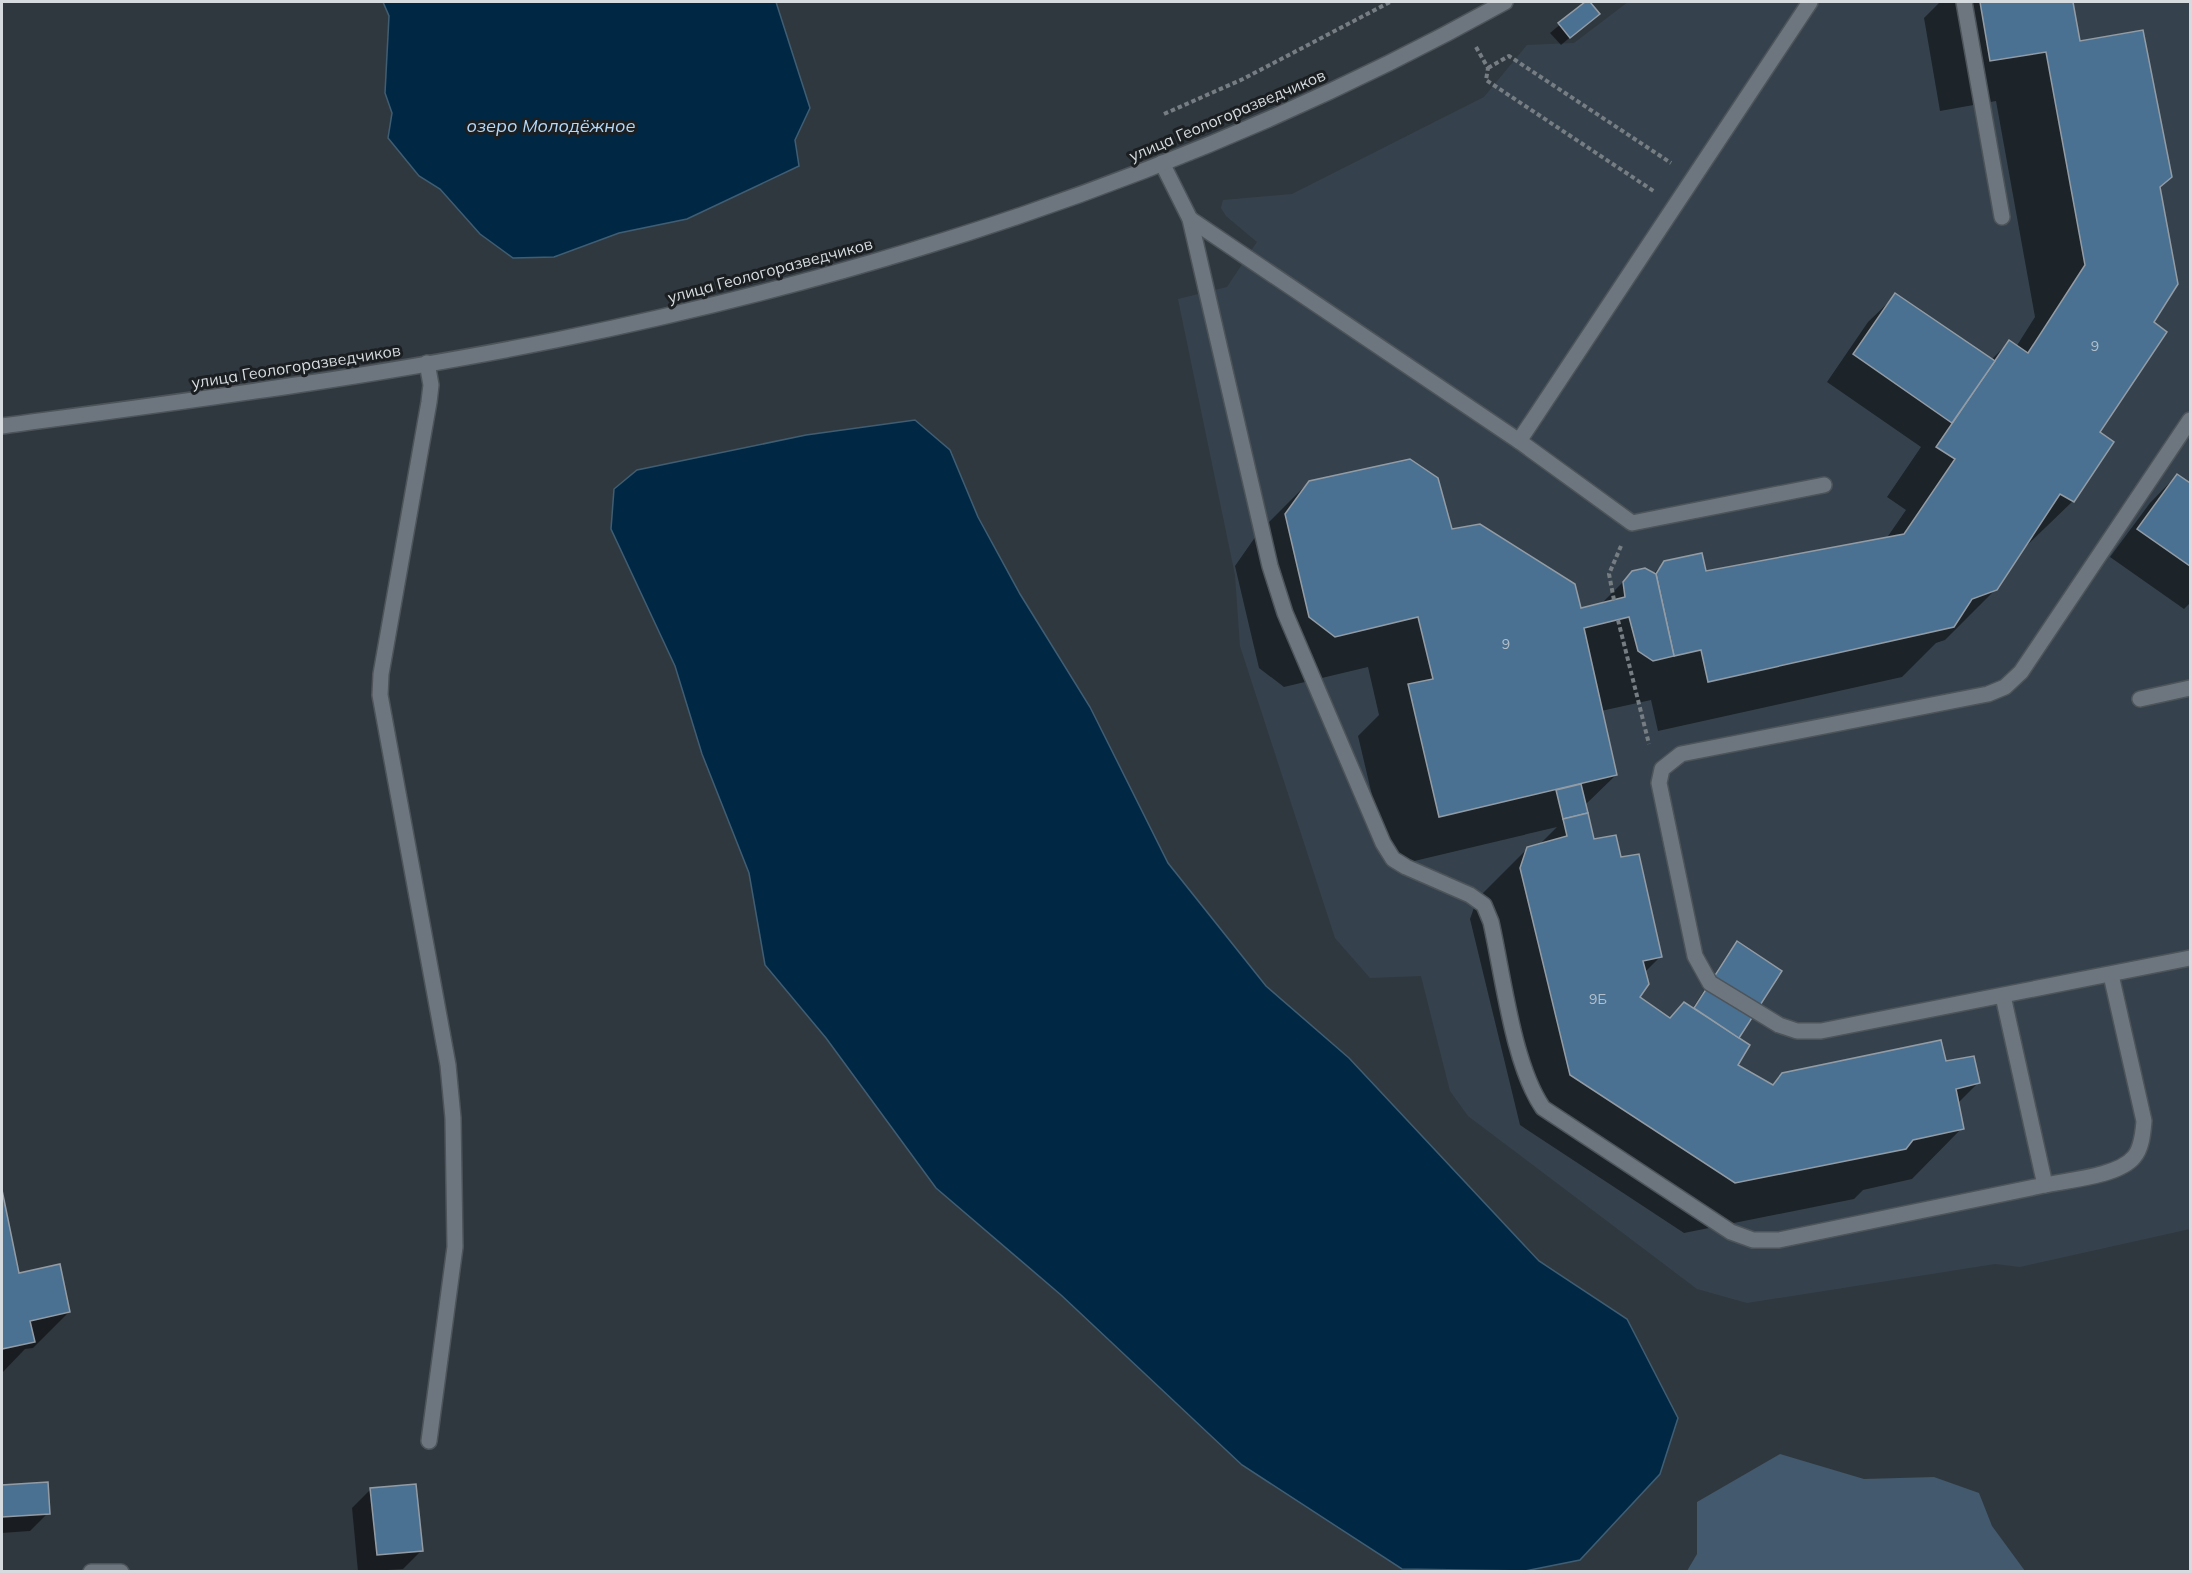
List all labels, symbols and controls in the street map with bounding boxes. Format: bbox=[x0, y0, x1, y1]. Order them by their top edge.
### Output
street label: улица Геологоразведчиков bbox=[1126, 64, 1328, 166]
water label: озеро Молодёжное bbox=[466, 114, 636, 137]
street label: улица Геологоразведчиков bbox=[665, 233, 875, 307]
house number: 9 bbox=[2091, 337, 2099, 355]
street label: улица Геологоразведчиков bbox=[190, 340, 402, 392]
house number: 9 bbox=[1502, 635, 1510, 653]
house number: 9Б bbox=[1589, 990, 1607, 1008]

